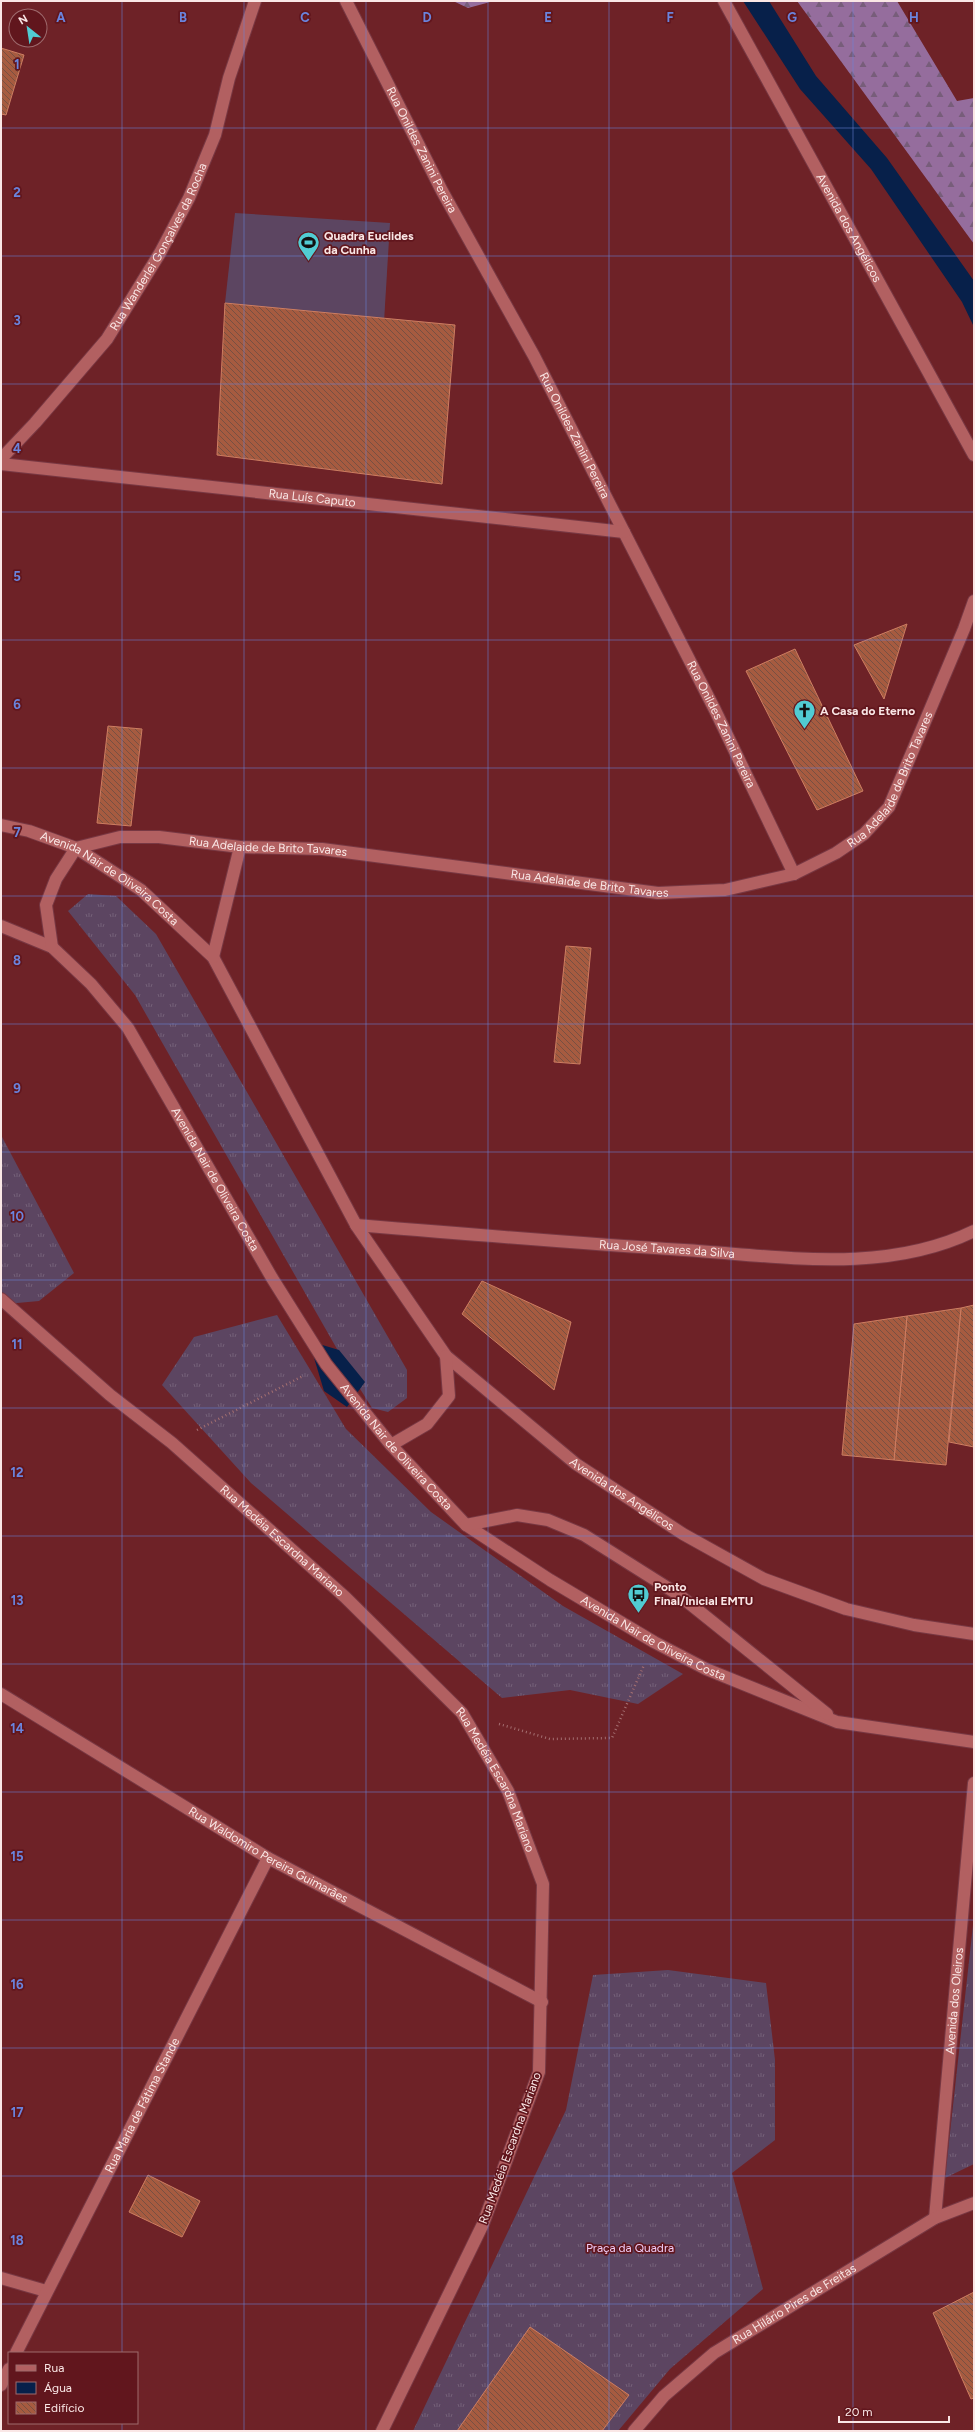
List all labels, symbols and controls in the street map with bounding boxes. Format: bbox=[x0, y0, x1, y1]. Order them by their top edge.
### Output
north arrow bbox=[8, 8, 48, 48]
text: A bbox=[56, 10, 66, 25]
text: B bbox=[179, 10, 187, 25]
text: C bbox=[300, 10, 310, 25]
text: D bbox=[422, 10, 432, 25]
text: E bbox=[544, 10, 552, 25]
text: F bbox=[666, 10, 674, 25]
text: G bbox=[787, 10, 797, 25]
text: H bbox=[909, 10, 919, 25]
text: N bbox=[16, 12, 30, 28]
text: 1 bbox=[14, 57, 20, 72]
street label: Rua Onildes Zanini Pereira bbox=[384, 85, 460, 215]
street label: Rua Wanderlei Gonçalves da Rocha bbox=[107, 161, 210, 333]
street label: Avenida dos Angélicos bbox=[813, 171, 885, 285]
text: 2 bbox=[13, 185, 21, 200]
place label: Quadra Euclides da Cunha bbox=[324, 229, 414, 257]
sports icon: Quadra Euclides da Cunha bbox=[295, 230, 321, 263]
text: 3 bbox=[13, 313, 21, 328]
street label: Rua Onildes Zanini Pereira bbox=[537, 370, 613, 501]
text: 4 bbox=[13, 441, 21, 456]
street label: Rua Luís Caputo bbox=[268, 486, 357, 510]
text: 5 bbox=[13, 569, 21, 584]
street label: Rua Onildes Zanini Pereira bbox=[684, 659, 758, 790]
text: 6 bbox=[13, 697, 21, 712]
church icon: A Casa do Eterno bbox=[792, 698, 818, 731]
place label: A Casa do Eterno bbox=[820, 704, 915, 718]
street label: Rua Adelaide de Brito Tavares bbox=[844, 709, 936, 851]
text: 7 bbox=[13, 825, 21, 840]
street label: Avenida Nair de Oliveira Costa bbox=[39, 829, 181, 928]
street label: Rua Adelaide de Brito Tavares bbox=[188, 834, 348, 859]
street label: Rua Adelaide de Brito Tavares bbox=[510, 867, 669, 900]
text: 8 bbox=[13, 953, 21, 968]
text: 9 bbox=[13, 1081, 21, 1096]
street label: Avenida Nair de Oliveira Costa bbox=[168, 1105, 262, 1254]
text: 10 bbox=[10, 1209, 24, 1224]
street label: Rua José Tavares da Silva bbox=[599, 1237, 735, 1261]
text: 11 bbox=[12, 1337, 22, 1352]
street label: Avenida Nair de Oliveira Costa bbox=[337, 1381, 455, 1513]
street label: Avenida dos Angélicos bbox=[567, 1455, 677, 1534]
text: 12 bbox=[10, 1465, 24, 1480]
street label: Rua Medéia Escardna Mariano bbox=[217, 1482, 347, 1600]
place label: Ponto Final/Inicial EMTU bbox=[654, 1580, 753, 1608]
bus stop icon: Ponto Final/Inicial EMTU bbox=[626, 1581, 652, 1614]
text: 13 bbox=[11, 1593, 23, 1608]
street label: Avenida Nair de Oliveira Costa bbox=[578, 1593, 728, 1683]
street label: Rua Medéia Escardna Mariano bbox=[453, 1704, 537, 1854]
text: 14 bbox=[10, 1721, 24, 1736]
street label: Rua Waldomiro Pereira Guimarães bbox=[186, 1804, 351, 1906]
text: 15 bbox=[10, 1849, 24, 1864]
street label: Avenida dos Oleiros bbox=[943, 1947, 966, 2055]
text: 16 bbox=[10, 1977, 24, 1992]
street label: Rua Maria de Fátima Stande bbox=[102, 2035, 183, 2175]
street label: Rua Medéia Escardna Mariano bbox=[476, 2070, 544, 2226]
text: 17 bbox=[11, 2105, 23, 2120]
text: 18 bbox=[10, 2233, 24, 2248]
park label: Praça da Quadra bbox=[586, 2241, 674, 2255]
street label: Rua Hilário Pires de Freitas bbox=[730, 2261, 859, 2347]
legend bbox=[8, 2352, 138, 2424]
text: Rua bbox=[44, 2361, 64, 2375]
text: Água bbox=[44, 2381, 72, 2395]
scale bar bbox=[839, 2398, 949, 2424]
text: Edifício bbox=[44, 2401, 84, 2415]
text: 20 m bbox=[845, 2405, 873, 2419]

